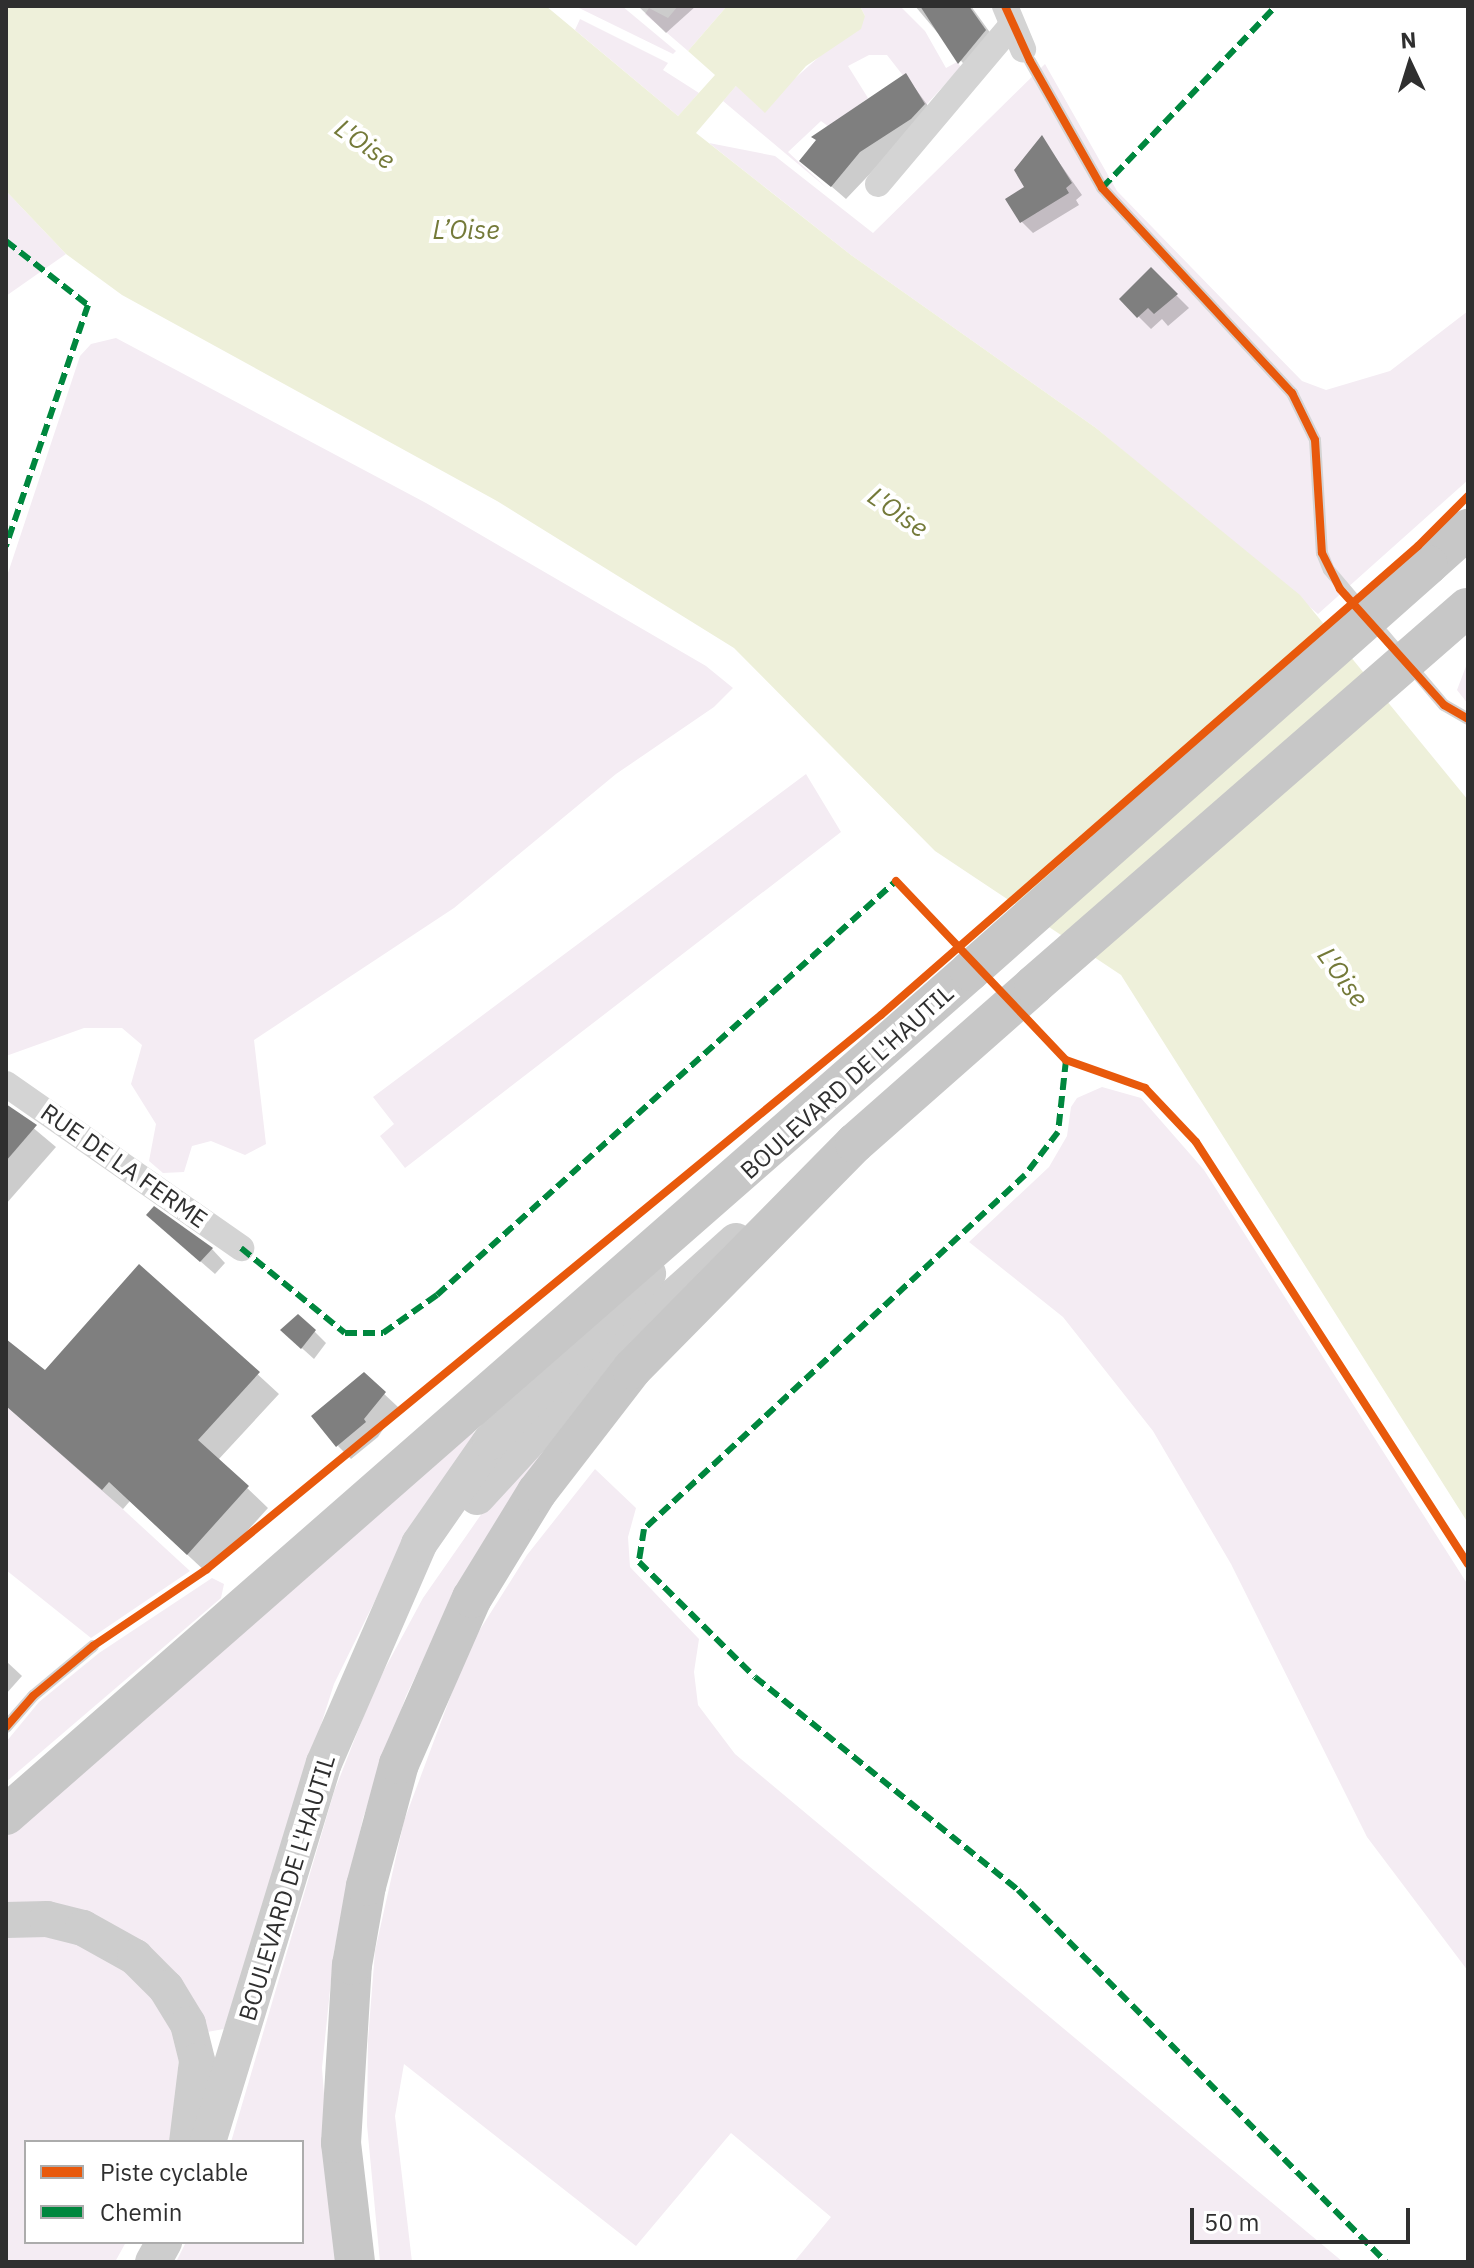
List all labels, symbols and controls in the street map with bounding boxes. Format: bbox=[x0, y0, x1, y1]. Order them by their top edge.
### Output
north arrow bbox=[1370, 24, 1450, 104]
text: N bbox=[1399, 25, 1417, 55]
water label: L'Oise bbox=[329, 112, 401, 176]
water label: L’Oise bbox=[432, 214, 500, 246]
water label: L'Oise bbox=[862, 480, 934, 544]
water label: L'Oise bbox=[1311, 941, 1375, 1013]
street label: BOULEVARD DE L'HAUTIL bbox=[735, 979, 959, 1185]
street label: RUE DE LA FERME bbox=[35, 1098, 213, 1234]
street label: BOULEVARD DE L'HAUTIL bbox=[233, 1752, 341, 2024]
legend bbox=[24, 2140, 304, 2244]
text: Piste cyclable bbox=[100, 2156, 248, 2188]
scale bar bbox=[1194, 2192, 1414, 2242]
text: Chemin bbox=[100, 2196, 182, 2228]
text: 50 m bbox=[1204, 2206, 1259, 2238]

